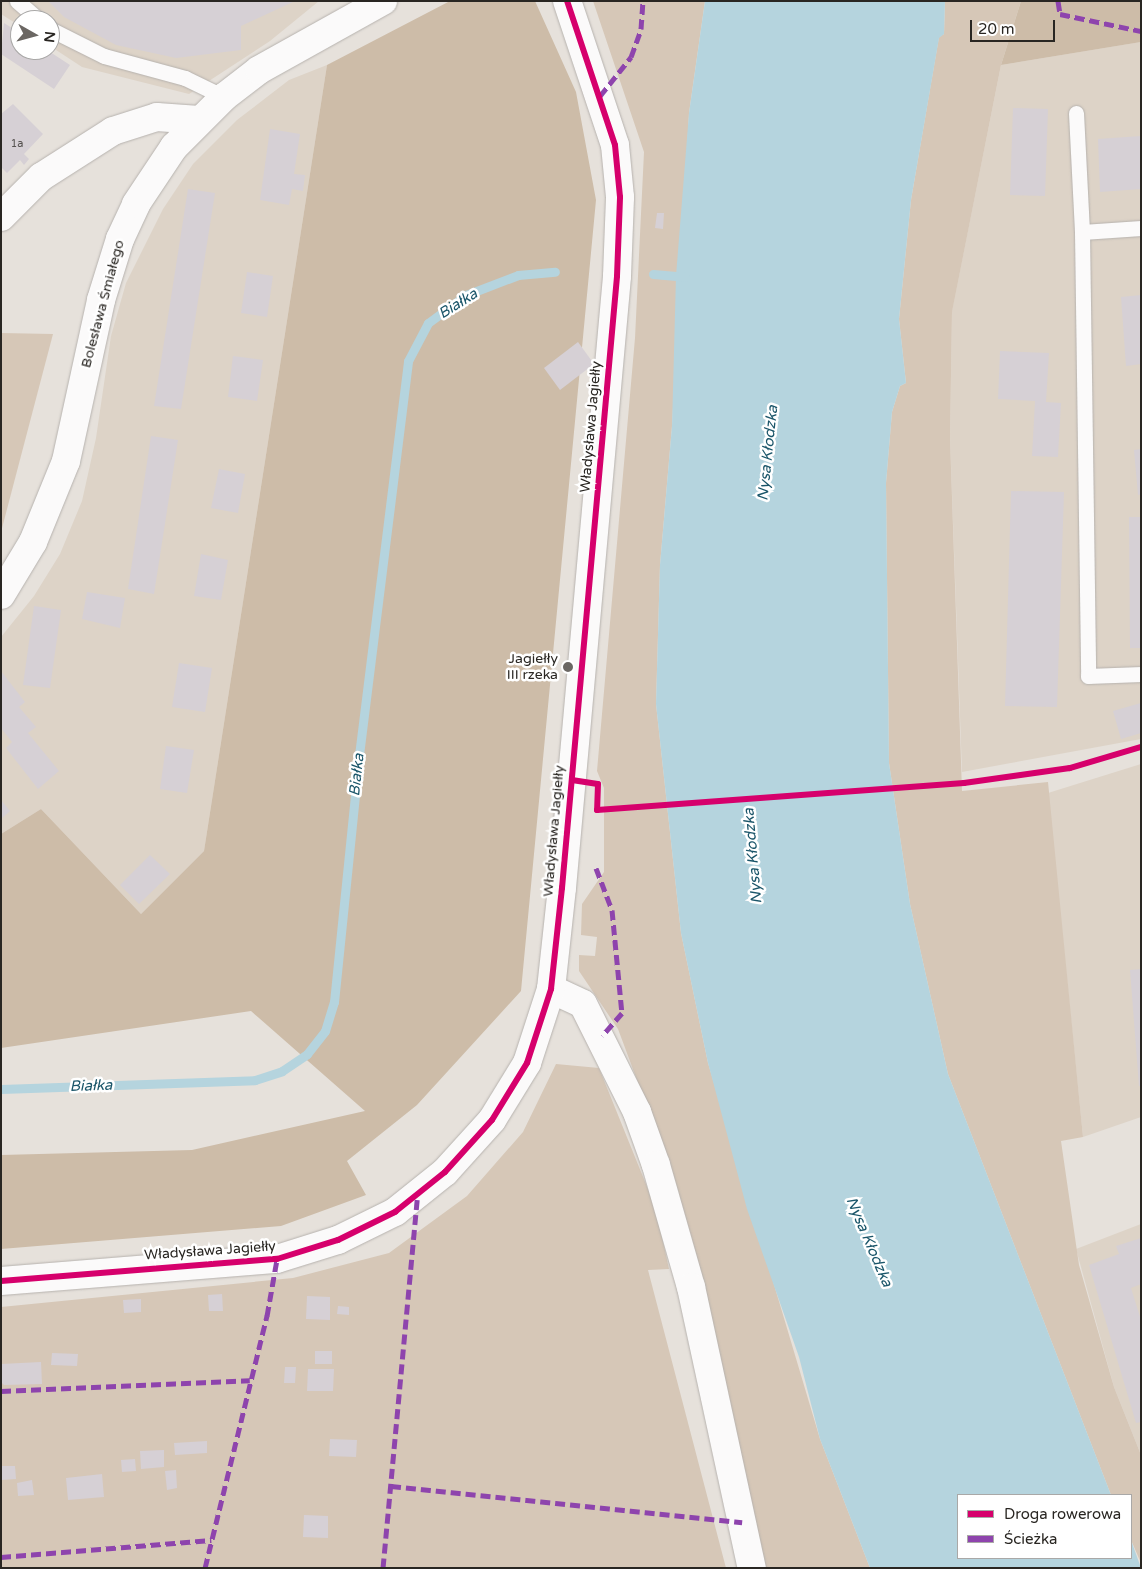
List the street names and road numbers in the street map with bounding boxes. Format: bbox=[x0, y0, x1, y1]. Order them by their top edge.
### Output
street label: Bolesława Śmiałego bbox=[78, 238, 128, 370]
street label: Władysława Jagiełły bbox=[577, 361, 605, 493]
street label: Władysława Jagiełły bbox=[540, 765, 568, 897]
street label: Władysława Jagiełły bbox=[144, 1238, 276, 1264]

